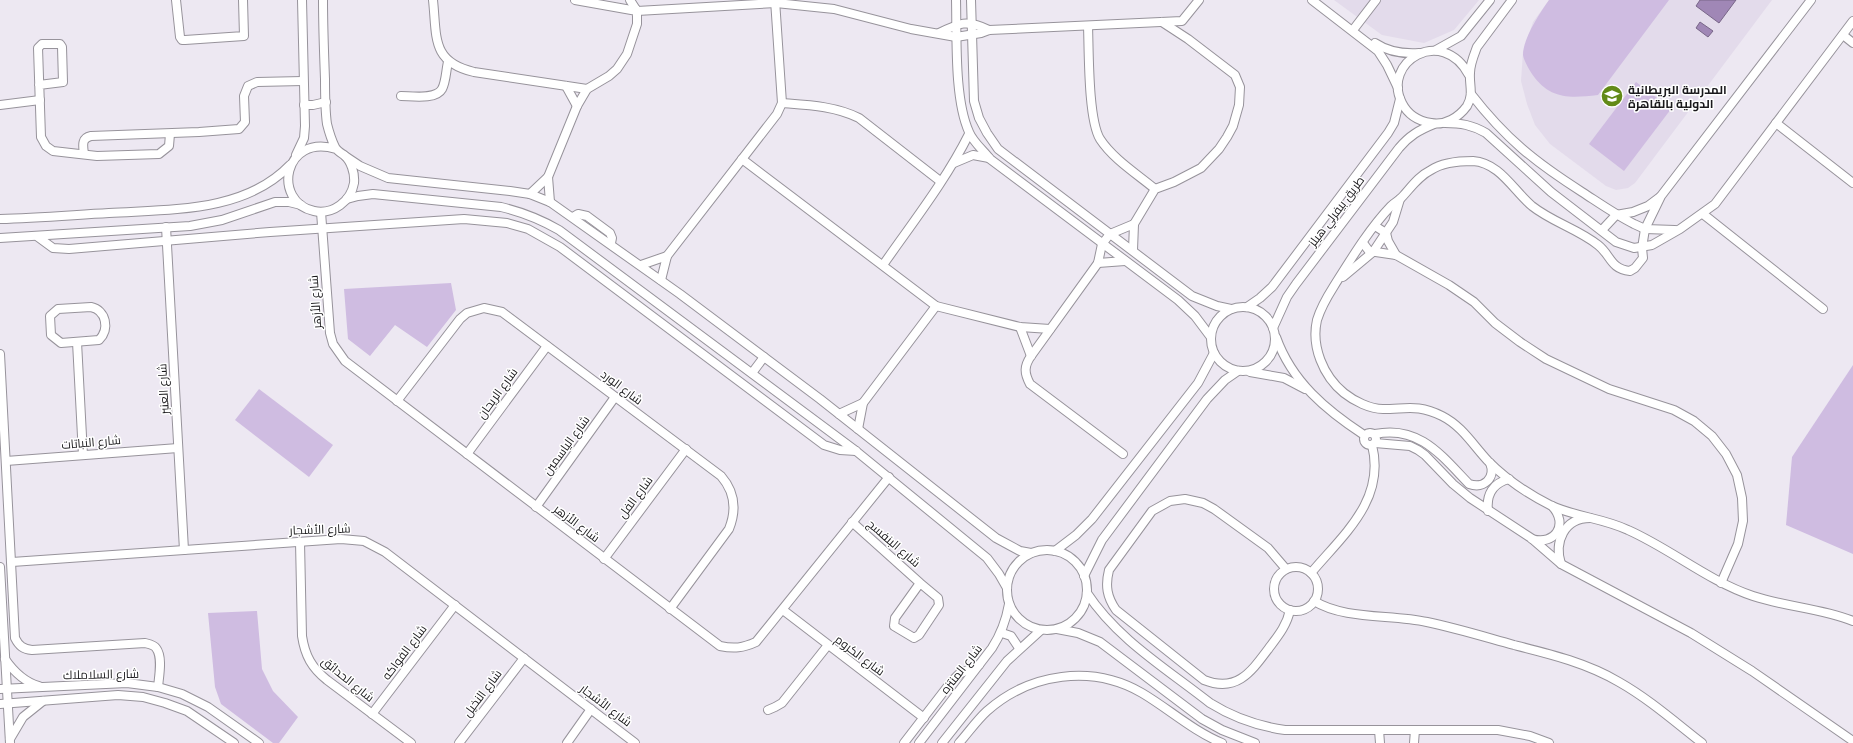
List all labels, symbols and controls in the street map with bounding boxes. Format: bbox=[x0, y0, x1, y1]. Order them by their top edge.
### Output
place label: المدرسة البريطانية الدولية بالقاهرة bbox=[1628, 82, 1727, 112]
school or university icon: المدرسة البريطانية الدولية بالقاهرة bbox=[1599, 83, 1625, 109]
street label: طريق بيفرلي هيلز bbox=[1304, 173, 1370, 252]
street label: شارع الأزهر bbox=[306, 275, 325, 330]
street label: شارع العنبر bbox=[154, 363, 173, 416]
street label: شارع الريحان bbox=[473, 365, 521, 422]
street label: شارع الورد bbox=[597, 366, 646, 408]
street label: شارع الياسمين bbox=[539, 412, 593, 478]
street label: شارع النباتات bbox=[61, 432, 122, 453]
street label: شارع الفل bbox=[614, 473, 657, 522]
street label: شارع الأزهر bbox=[550, 500, 603, 546]
street label: شارع البنفسج bbox=[864, 516, 924, 571]
street label: شارع الأشجار bbox=[288, 520, 351, 539]
street label: شارع الفواكه bbox=[378, 621, 430, 683]
street label: شارع الكروم bbox=[832, 631, 888, 679]
street label: شارع المنتزه bbox=[937, 641, 986, 697]
street label: شارع الحدائق bbox=[318, 653, 378, 706]
street label: شارع السلاملاك bbox=[63, 666, 139, 683]
street label: شارع النخيل bbox=[459, 666, 506, 720]
street label: شارع الأشجار bbox=[576, 680, 635, 730]

